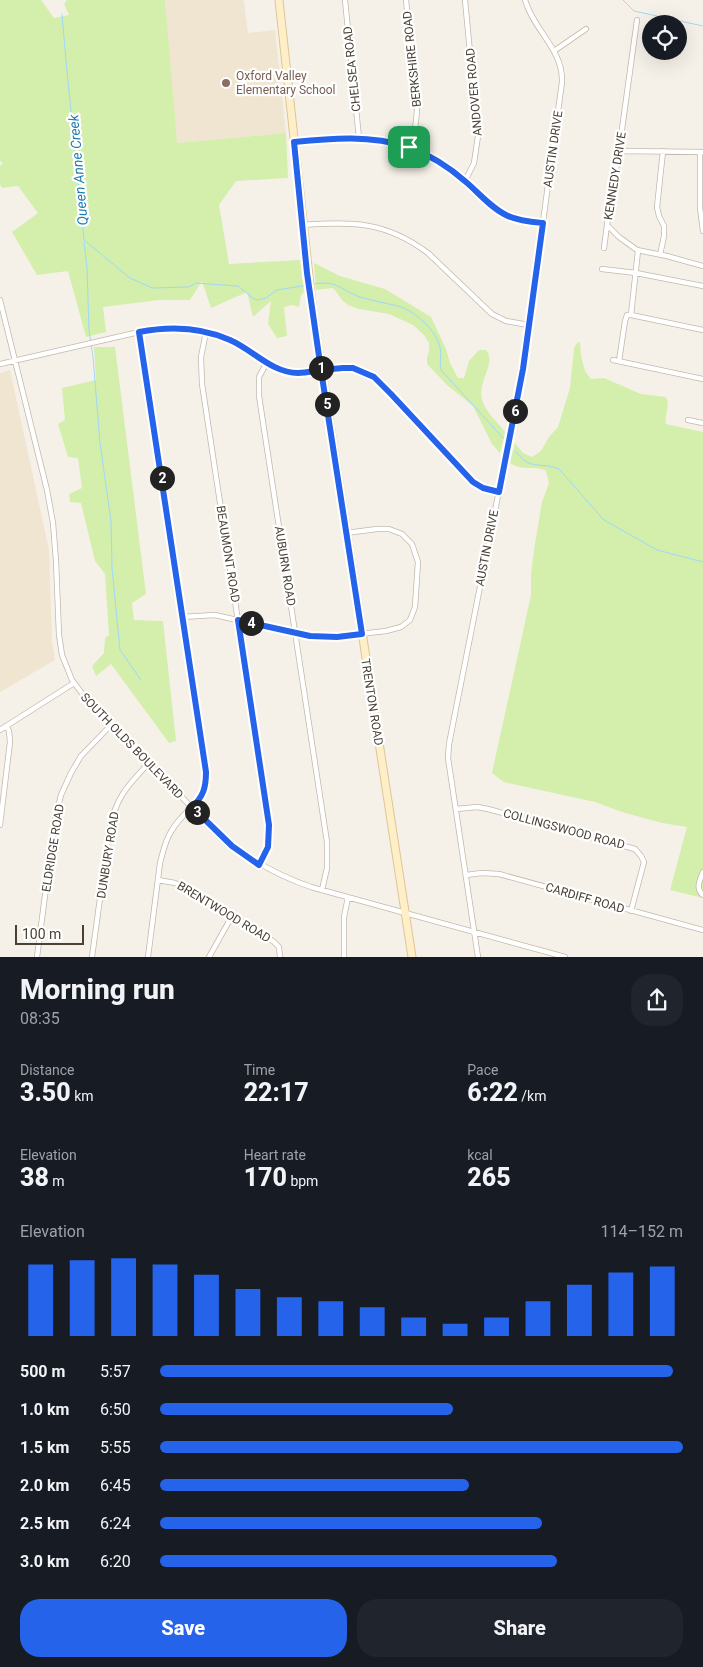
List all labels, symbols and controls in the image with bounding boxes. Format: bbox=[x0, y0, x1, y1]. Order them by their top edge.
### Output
street label: BERKSHIRE ROAD bbox=[400, 10, 424, 108]
map controls bbox=[642, 15, 687, 60]
button: locate bbox=[642, 15, 687, 60]
street label: CHELSEA ROAD bbox=[341, 26, 363, 112]
street label: ANDOVER ROAD bbox=[463, 47, 485, 137]
place label: Oxford Valley Elementary School bbox=[236, 69, 336, 97]
marker: Oxford Valley Elementary School bbox=[220, 77, 232, 89]
street label: AUSTIN DRIVE bbox=[541, 109, 565, 188]
water label: Queen Anne Creek bbox=[65, 113, 91, 226]
pin bbox=[388, 126, 430, 168]
street label: KENNEDY DRIVE bbox=[601, 131, 629, 221]
icon: arrive bbox=[395, 133, 423, 161]
pin: 1 bbox=[308, 356, 334, 380]
text: 1 bbox=[317, 360, 326, 376]
pin: 5 bbox=[314, 392, 340, 416]
text: 5 bbox=[323, 396, 332, 412]
pin: 6 bbox=[502, 398, 528, 424]
text: 6 bbox=[511, 403, 520, 419]
pin: 2 bbox=[150, 466, 174, 490]
text: 2 bbox=[158, 470, 167, 486]
street label: BEAUMONT ROAD bbox=[213, 504, 243, 604]
street label: AUSTIN DRIVE bbox=[473, 508, 501, 587]
street label: AUBURN ROAD bbox=[272, 525, 298, 607]
pin: 4 bbox=[238, 610, 264, 636]
text: 4 bbox=[247, 615, 256, 631]
street label: TRENTON ROAD bbox=[358, 658, 386, 747]
street label: SOUTH OLDS BOULEVARD bbox=[78, 690, 186, 802]
pin: 3 bbox=[184, 800, 210, 824]
street label: ELDRIDGE ROAD bbox=[39, 803, 67, 893]
text: 3 bbox=[193, 804, 202, 820]
street label: COLLINGSWOOD ROAD bbox=[502, 806, 626, 852]
street label: DUNBURY ROAD bbox=[94, 810, 122, 900]
street label: BRENTWOOD ROAD bbox=[175, 879, 273, 946]
street label: CARDIFF ROAD bbox=[544, 880, 626, 916]
scale bar bbox=[15, 922, 84, 945]
text: 100 m bbox=[22, 926, 61, 942]
text: Morning run bbox=[20, 973, 175, 1006]
button: share bbox=[631, 974, 683, 1026]
text: 08:35 bbox=[20, 1009, 60, 1028]
text: Distance bbox=[20, 1062, 75, 1078]
text: Time bbox=[244, 1062, 275, 1078]
text: Pace bbox=[467, 1062, 498, 1078]
text: 3.50 bbox=[20, 1078, 71, 1107]
text: 22:17 bbox=[244, 1078, 309, 1107]
text: 6:22 bbox=[467, 1078, 518, 1107]
text: km bbox=[71, 1088, 94, 1104]
text: /km bbox=[518, 1088, 546, 1104]
text: Elevation bbox=[20, 1147, 77, 1163]
text: Heart rate bbox=[244, 1147, 306, 1163]
text: kcal bbox=[467, 1147, 493, 1163]
text: 38 bbox=[20, 1163, 49, 1192]
text: 170 bbox=[244, 1163, 287, 1192]
text: 265 bbox=[467, 1163, 511, 1192]
text: m bbox=[49, 1173, 65, 1189]
text: bpm bbox=[287, 1173, 318, 1189]
text: Elevation bbox=[20, 1222, 85, 1241]
text: 114–152 m bbox=[601, 1222, 683, 1241]
text: 500 m bbox=[20, 1362, 65, 1381]
text: 5:57 bbox=[100, 1362, 131, 1381]
text: 1.0 km bbox=[20, 1400, 69, 1419]
text: 6:50 bbox=[100, 1400, 131, 1419]
text: 1.5 km bbox=[20, 1438, 69, 1457]
text: 5:55 bbox=[100, 1438, 131, 1457]
text: 2.0 km bbox=[20, 1476, 69, 1495]
text: 6:45 bbox=[100, 1476, 131, 1495]
text: 2.5 km bbox=[20, 1514, 69, 1533]
text: 6:24 bbox=[100, 1514, 131, 1533]
text: 3.0 km bbox=[20, 1552, 69, 1571]
text: 6:20 bbox=[100, 1552, 131, 1571]
button: Save bbox=[20, 1599, 347, 1657]
button: Share bbox=[357, 1599, 683, 1657]

